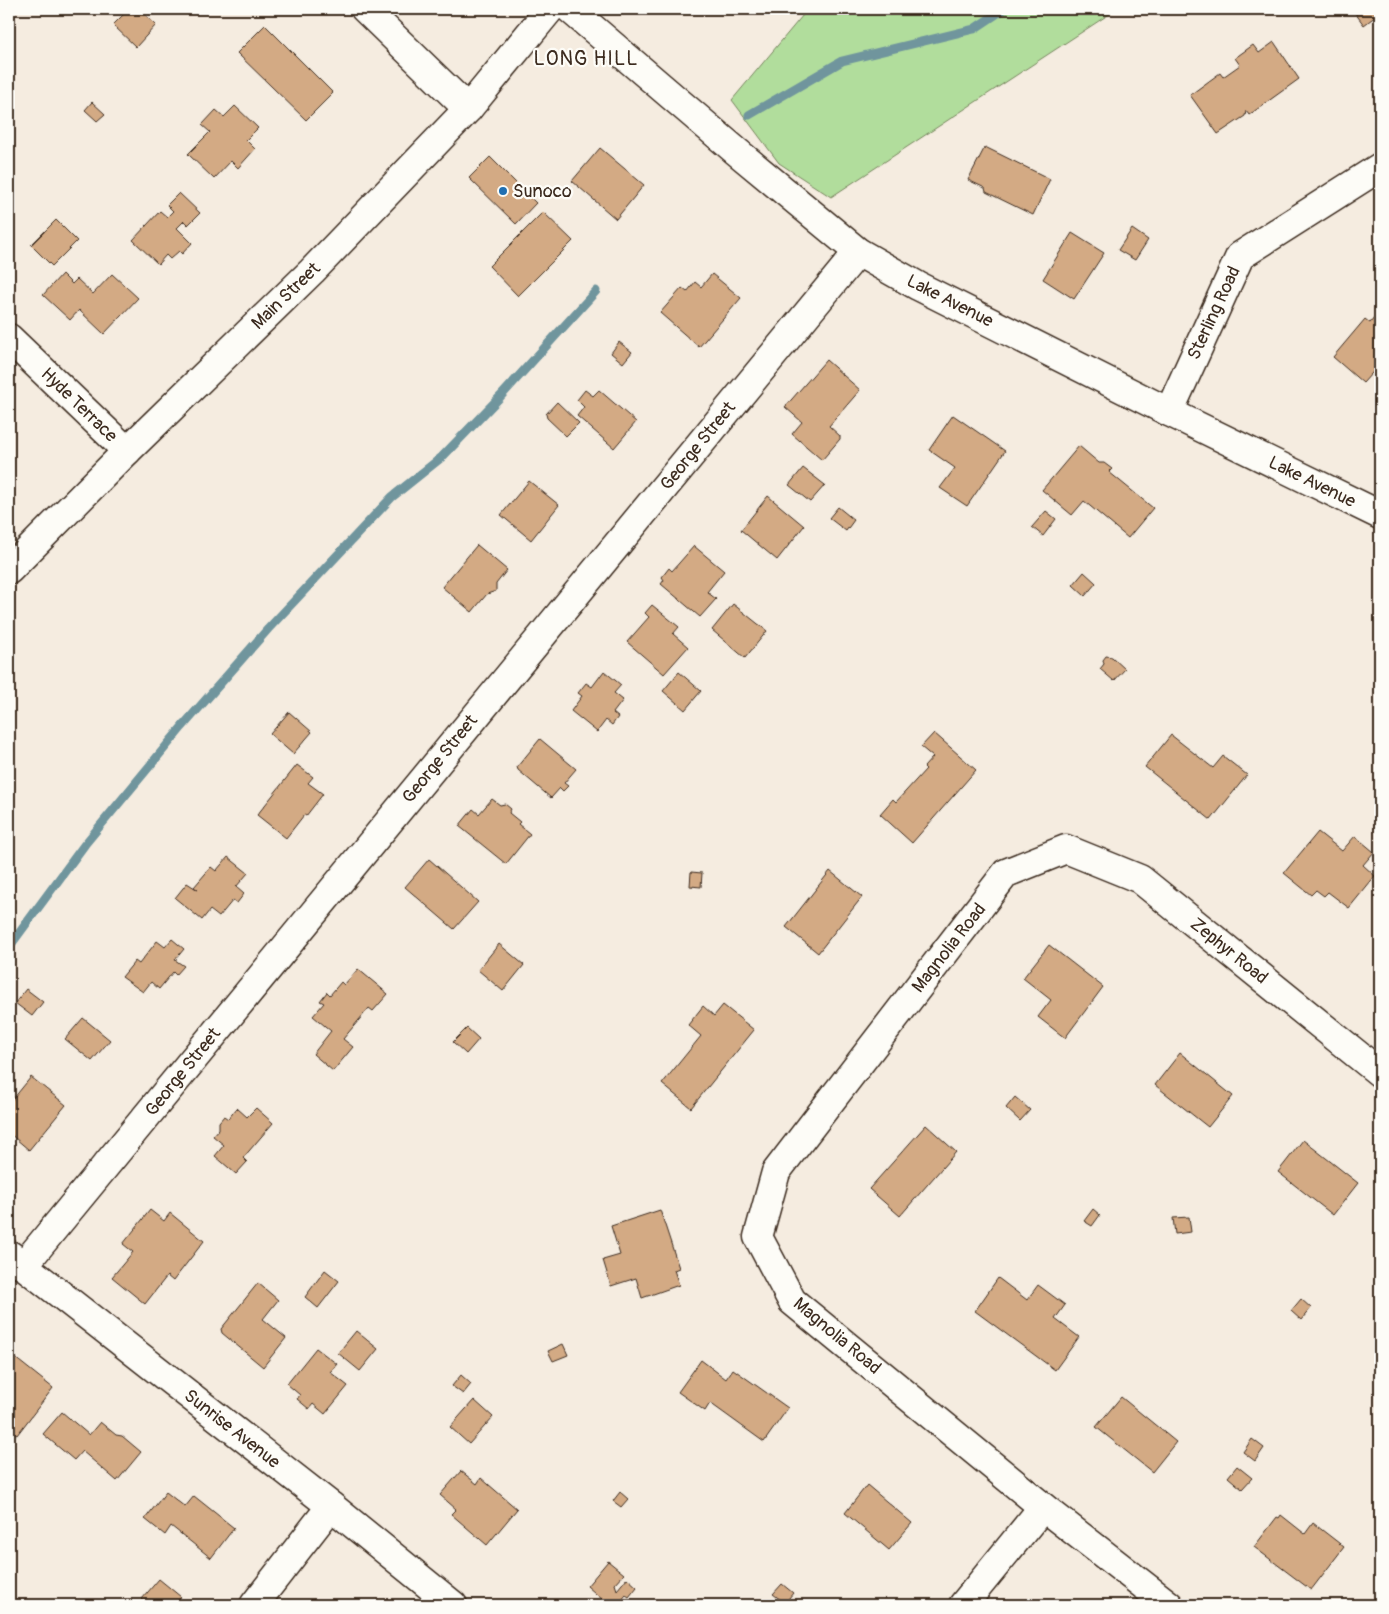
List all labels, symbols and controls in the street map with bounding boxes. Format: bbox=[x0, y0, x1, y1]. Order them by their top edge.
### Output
district label: LONG HILL bbox=[534, 46, 638, 71]
place label: Sunoco bbox=[513, 180, 572, 203]
marker: Sunoco bbox=[497, 185, 509, 197]
street label: Main Street bbox=[247, 257, 326, 335]
street label: Sterling Road bbox=[1182, 262, 1246, 364]
street label: Lake Avenue bbox=[903, 269, 997, 333]
street label: Hyde Terrace bbox=[36, 363, 122, 447]
street label: George Street bbox=[655, 396, 741, 495]
street label: Lake Avenue bbox=[1265, 451, 1359, 513]
street label: George Street bbox=[397, 709, 483, 808]
street label: Magnolia Road bbox=[907, 899, 991, 997]
street label: Zephyr Road bbox=[1185, 913, 1273, 989]
street label: George Street bbox=[140, 1022, 226, 1121]
street label: Magnolia Road bbox=[788, 1293, 886, 1379]
street label: Sunrise Avenue bbox=[179, 1384, 285, 1474]

